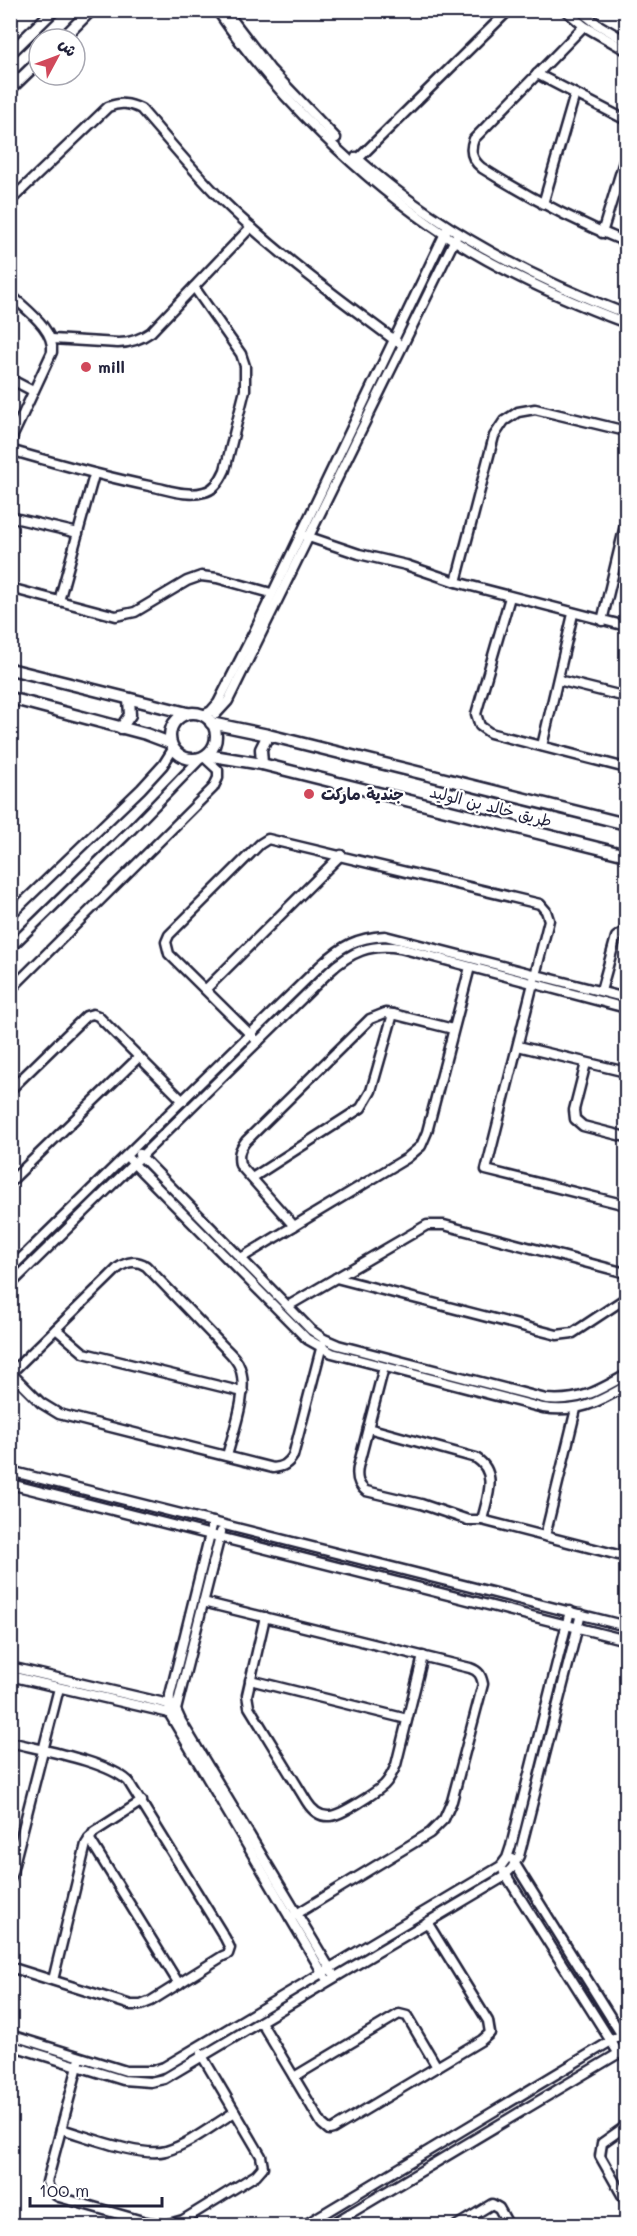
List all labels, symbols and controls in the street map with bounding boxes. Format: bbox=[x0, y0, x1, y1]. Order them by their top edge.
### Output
north arrow bbox=[27, 27, 87, 87]
text: ش bbox=[55, 33, 82, 60]
place label: mill bbox=[98, 356, 125, 377]
marker: mill bbox=[79, 360, 93, 374]
street label: طريق خالد بن الوليد bbox=[428, 780, 554, 832]
place label: جندية ماركت bbox=[321, 783, 404, 804]
marker: جندية ماركت bbox=[302, 787, 316, 801]
scale bar bbox=[30, 2170, 162, 2208]
text: 100 m bbox=[39, 2178, 89, 2202]

